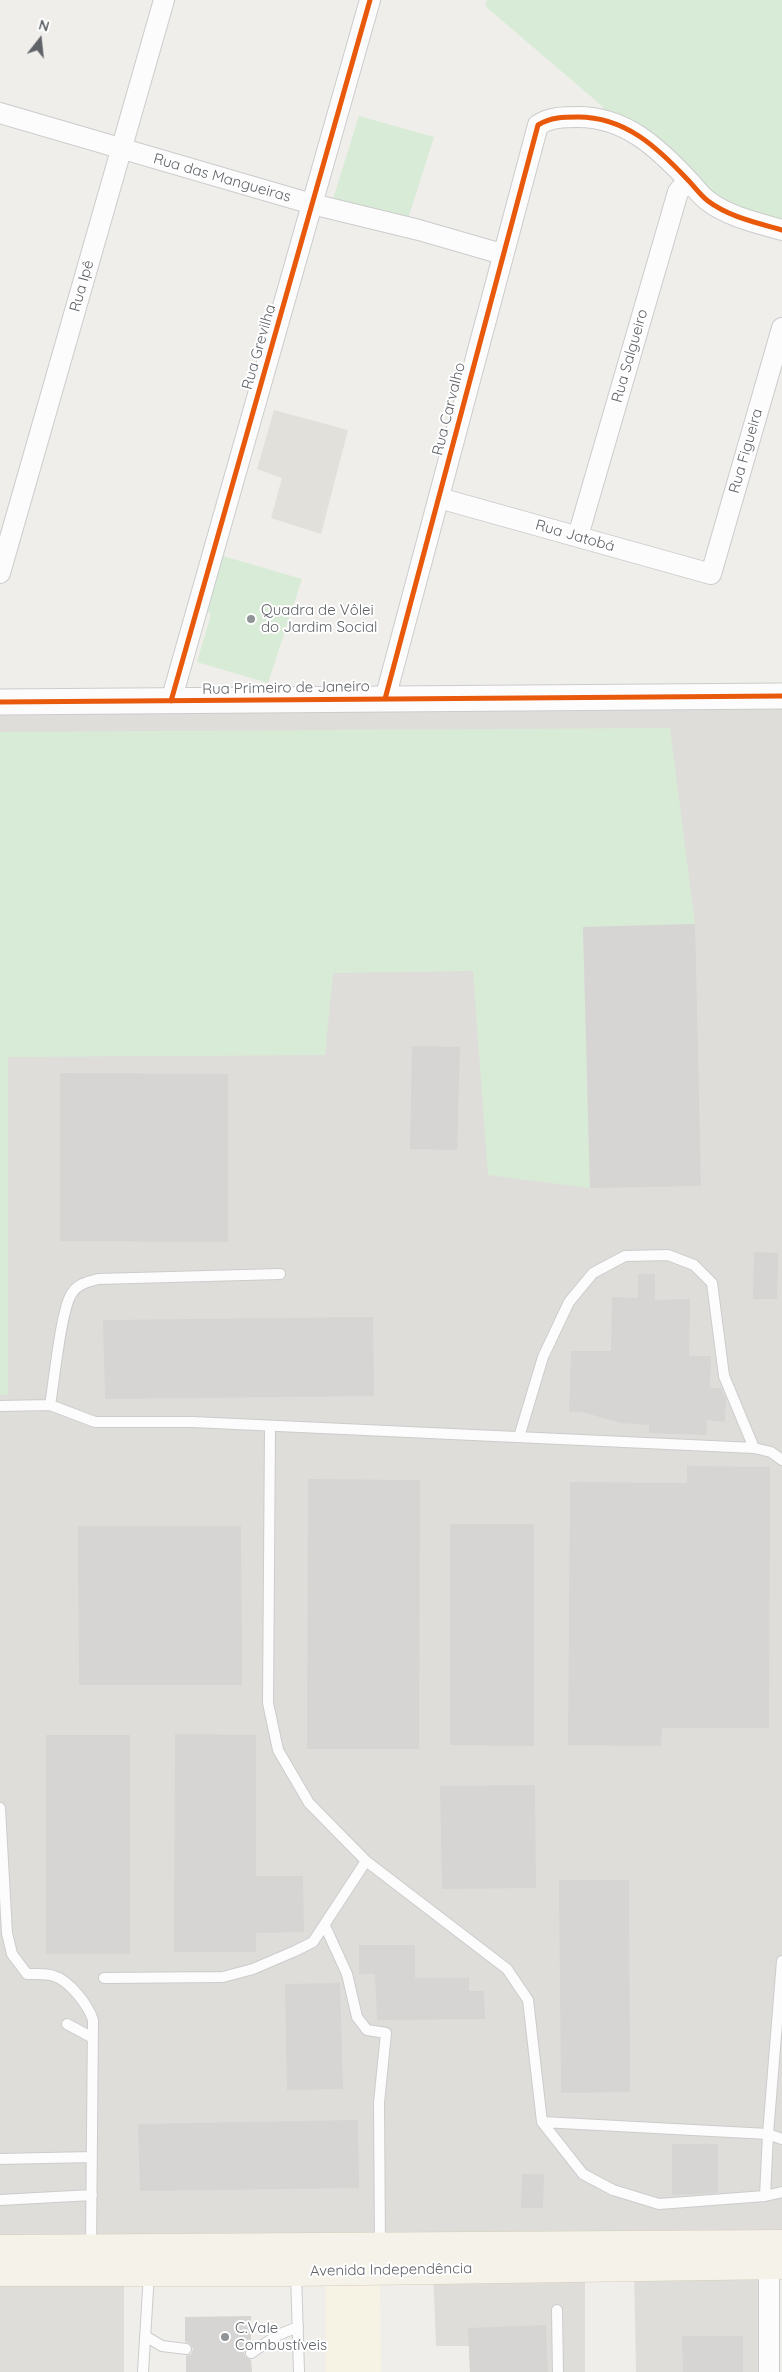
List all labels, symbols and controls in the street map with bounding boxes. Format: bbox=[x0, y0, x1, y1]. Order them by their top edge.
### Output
north arrow bbox=[15, 15, 65, 65]
text: N bbox=[37, 16, 52, 36]
street label: Rua das Mangueiras bbox=[151, 150, 293, 206]
street label: Rua Ipê bbox=[66, 258, 98, 314]
street label: Rua Grevilha bbox=[238, 302, 280, 392]
street label: Rua Salgueiro bbox=[608, 307, 652, 405]
street label: Rua Carvalho bbox=[429, 361, 469, 457]
street label: Rua Figueira bbox=[725, 406, 767, 496]
street label: Rua Jatobá bbox=[533, 516, 617, 556]
place label: Quadra de Vôlei do Jardim Social bbox=[261, 601, 377, 636]
marker: Quadra de Vôlei do Jardim Social bbox=[245, 613, 257, 625]
street label: Rua Primeiro de Janeiro bbox=[202, 678, 370, 698]
street label: Avenida Independência bbox=[310, 2260, 472, 2280]
place label: C.Vale Combustíveis bbox=[235, 2319, 327, 2354]
marker: C.Vale Combustíveis bbox=[219, 2331, 231, 2343]

